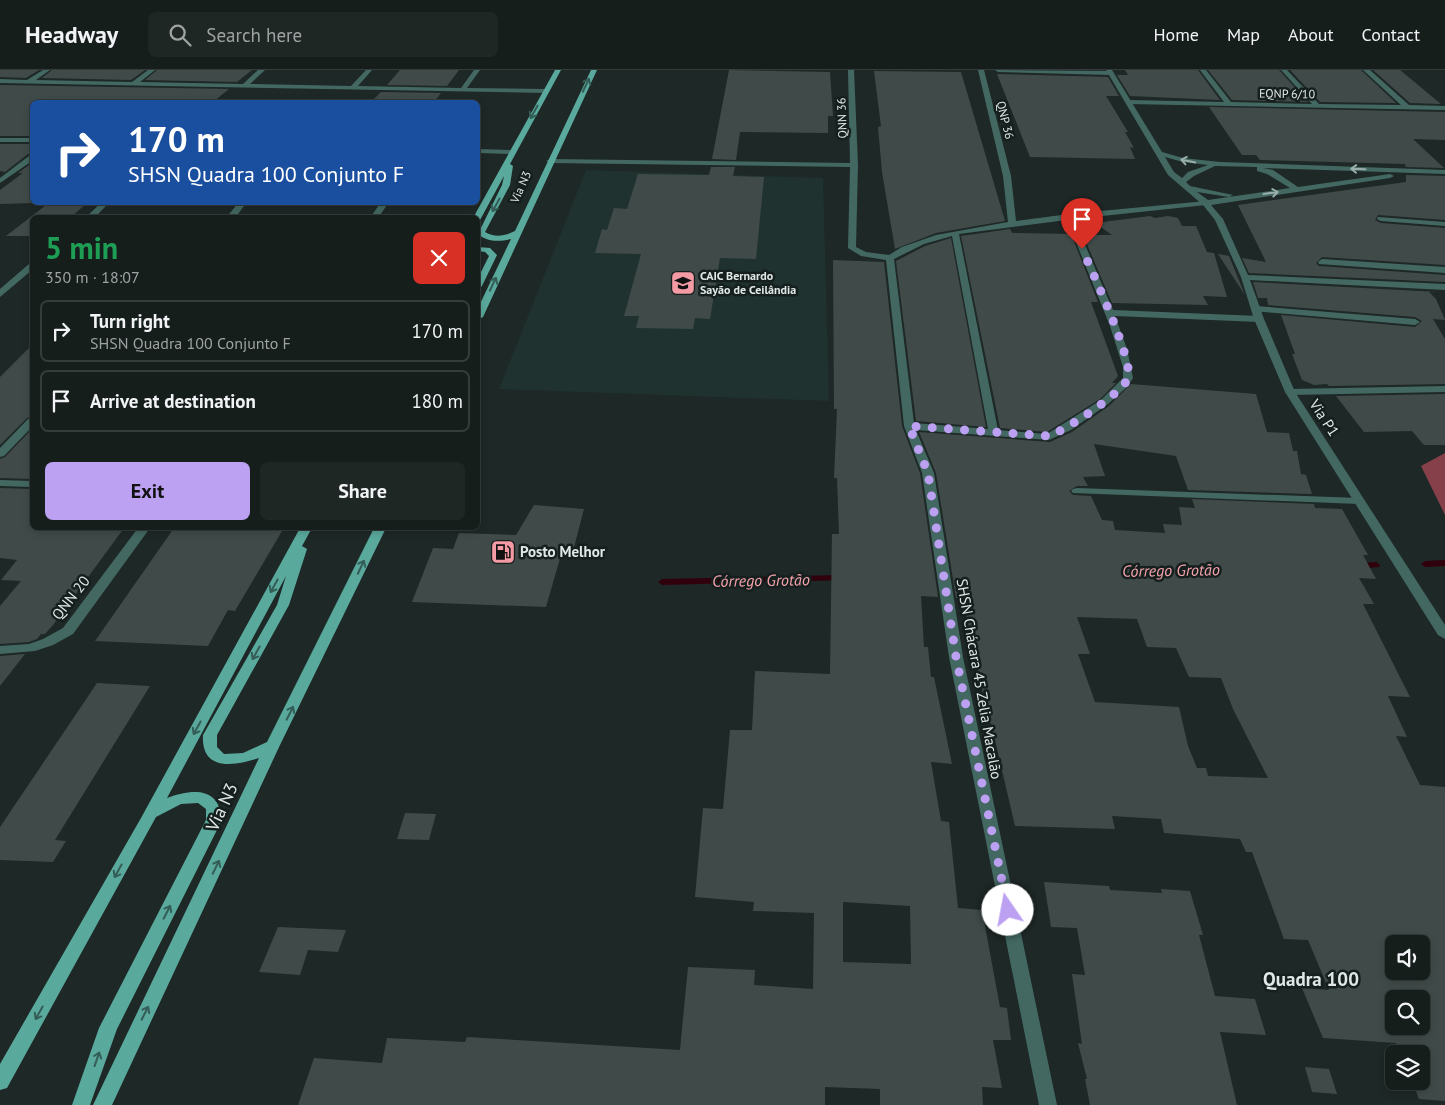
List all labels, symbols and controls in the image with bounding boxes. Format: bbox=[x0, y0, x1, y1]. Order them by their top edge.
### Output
search box bbox=[148, 12, 498, 57]
text: Headway bbox=[25, 19, 118, 50]
icon: search bbox=[166, 21, 194, 49]
text: Search here bbox=[206, 23, 302, 47]
text: Home bbox=[1153, 23, 1199, 46]
text: Map bbox=[1227, 23, 1260, 46]
text: About bbox=[1288, 23, 1334, 46]
text: Contact bbox=[1362, 23, 1420, 46]
one-way arrow bbox=[582, 78, 591, 93]
street label: EQNP 6/10 bbox=[1259, 86, 1316, 101]
street label: QNN 36 bbox=[833, 97, 850, 139]
street label: QNP 36 bbox=[994, 99, 1017, 141]
one-way arrow bbox=[529, 105, 539, 119]
text: 170 m bbox=[128, 116, 225, 162]
icon: right bbox=[45, 120, 110, 185]
one-way arrow bbox=[1181, 155, 1197, 165]
text: SHSN Quadra 100 Conjunto F bbox=[128, 160, 404, 188]
one-way arrow bbox=[1350, 164, 1366, 174]
street label: Via N3 bbox=[506, 168, 534, 206]
one-way arrow bbox=[1263, 188, 1279, 198]
one-way arrow bbox=[491, 197, 501, 212]
pin bbox=[1061, 198, 1103, 249]
icon: arrive bbox=[1068, 205, 1096, 233]
text: 5 min bbox=[45, 228, 118, 267]
button: close bbox=[413, 232, 465, 284]
text: 350 m · 18:07 bbox=[45, 267, 140, 287]
place label: CAIC Bernardo Sayão de Ceilândia bbox=[700, 268, 796, 297]
school or university icon: CAIC Bernardo Sayão de Ceilândia bbox=[670, 270, 696, 296]
one-way arrow bbox=[488, 277, 498, 292]
text: Turn right bbox=[90, 309, 170, 333]
icon: right bbox=[47, 317, 75, 345]
text: 170 m bbox=[411, 319, 463, 343]
text: SHSN Quadra 100 Conjunto F bbox=[90, 333, 291, 353]
icon: arrive bbox=[47, 387, 75, 415]
text: Arrive at destination bbox=[90, 389, 256, 413]
text: 180 m bbox=[411, 389, 463, 413]
street label: Via P1 bbox=[1305, 395, 1343, 440]
button: Exit bbox=[45, 462, 250, 520]
button: Share bbox=[260, 462, 465, 520]
fuel station icon: Posto Melhor bbox=[490, 539, 516, 565]
place label: Posto Melhor bbox=[520, 542, 606, 561]
water label: Córrego Grotão bbox=[1122, 559, 1220, 581]
one-way arrow bbox=[357, 560, 366, 575]
water label: Córrego Grotão bbox=[712, 569, 810, 591]
street label: QNN 20 bbox=[47, 572, 94, 624]
street label: SHSN Chácara 45 Zelia Macalão bbox=[952, 577, 1007, 781]
one-way arrow bbox=[269, 578, 279, 593]
one-way arrow bbox=[251, 645, 261, 660]
one-way arrow bbox=[286, 706, 295, 721]
one-way arrow bbox=[191, 721, 201, 735]
street label: Via N3 bbox=[200, 779, 243, 836]
one-way arrow bbox=[212, 860, 221, 875]
one-way arrow bbox=[113, 863, 123, 877]
position arrow bbox=[981, 883, 1033, 935]
one-way arrow bbox=[162, 905, 172, 920]
map controls bbox=[1385, 935, 1430, 1090]
button: sound bbox=[1385, 935, 1430, 980]
district label: Quadra 100 bbox=[1263, 967, 1359, 991]
button: search bbox=[1385, 990, 1430, 1035]
one-way arrow bbox=[34, 1005, 44, 1020]
one-way arrow bbox=[140, 1006, 150, 1021]
button: layers bbox=[1385, 1045, 1430, 1090]
one-way arrow bbox=[93, 1052, 102, 1067]

